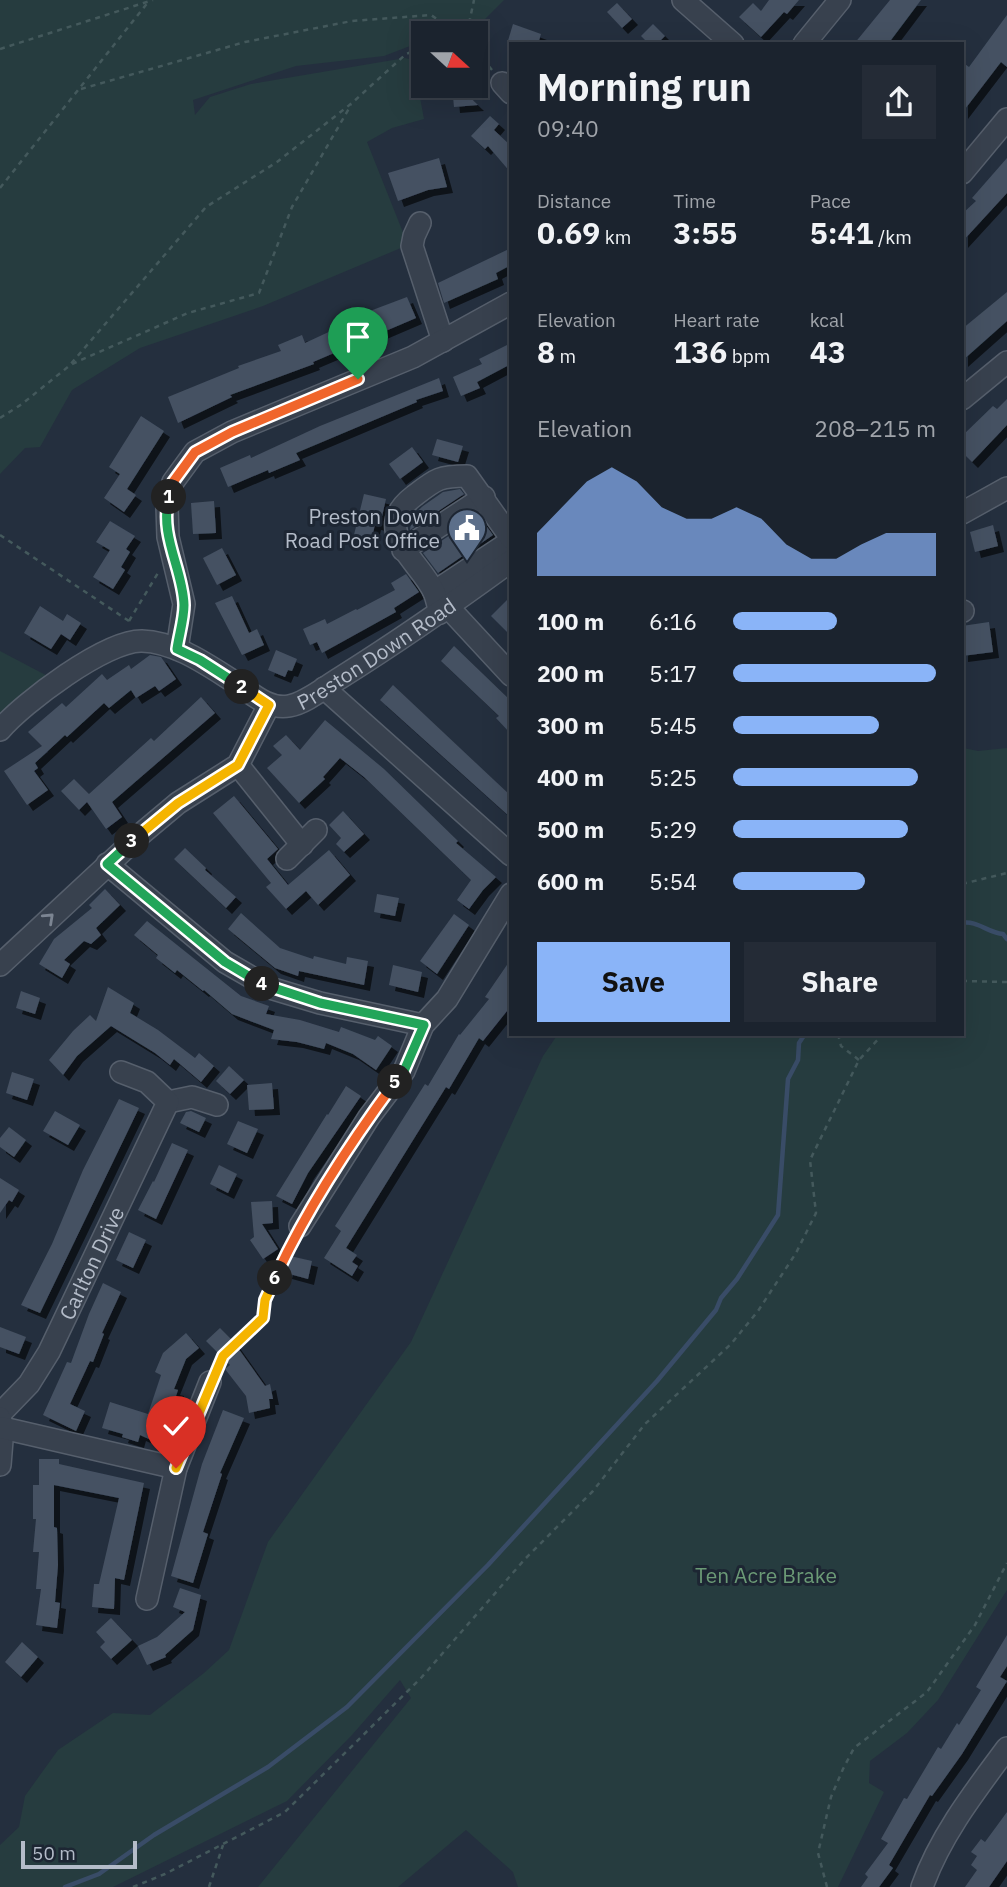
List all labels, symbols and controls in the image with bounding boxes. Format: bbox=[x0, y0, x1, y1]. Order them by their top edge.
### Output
north arrow bbox=[411, 21, 488, 98]
map controls bbox=[411, 21, 488, 98]
text: Morning run bbox=[537, 62, 752, 111]
button: share bbox=[862, 65, 936, 139]
text: 09:40 bbox=[537, 113, 599, 143]
text: Distance bbox=[537, 189, 611, 213]
text: Time bbox=[673, 189, 716, 213]
text: Pace bbox=[810, 189, 851, 213]
text: 0.69 bbox=[537, 213, 600, 252]
text: 3:55 bbox=[673, 213, 737, 252]
text: 5:41 bbox=[810, 213, 874, 252]
text: km bbox=[600, 225, 631, 249]
text: /km bbox=[874, 225, 912, 249]
pin bbox=[328, 307, 388, 379]
text: Elevation bbox=[537, 308, 616, 332]
text: Heart rate bbox=[673, 308, 760, 332]
text: kcal bbox=[810, 308, 844, 332]
icon: arrive bbox=[339, 318, 377, 356]
text: 8 bbox=[537, 332, 555, 371]
text: 136 bbox=[673, 332, 727, 371]
text: 43 bbox=[810, 332, 846, 371]
text: m bbox=[555, 344, 576, 368]
text: bpm bbox=[727, 344, 770, 368]
text: Elevation bbox=[537, 413, 632, 443]
text: 208–215 m bbox=[814, 413, 936, 443]
pin: 1 bbox=[152, 480, 186, 514]
text: 1 bbox=[163, 484, 174, 508]
place label: Preston Down Road Post Office bbox=[285, 502, 440, 554]
public building icon: Preston Down Road Post Office bbox=[446, 507, 488, 562]
street label: Preston Down Road bbox=[292, 591, 461, 716]
text: 100 m bbox=[537, 606, 604, 636]
text: 6:16 bbox=[649, 606, 697, 636]
text: 200 m bbox=[537, 658, 604, 688]
text: 5:17 bbox=[649, 658, 697, 688]
pin: 2 bbox=[224, 670, 260, 704]
text: 2 bbox=[236, 674, 247, 698]
text: 300 m bbox=[537, 710, 604, 740]
text: 5:45 bbox=[649, 710, 697, 740]
text: 400 m bbox=[537, 762, 604, 792]
text: 5:25 bbox=[649, 762, 697, 792]
text: 500 m bbox=[537, 814, 604, 844]
text: 5:29 bbox=[649, 814, 697, 844]
pin: 3 bbox=[114, 824, 150, 858]
text: 3 bbox=[126, 828, 137, 852]
text: 600 m bbox=[537, 866, 604, 896]
text: 5:54 bbox=[649, 866, 697, 896]
one-way arrow bbox=[41, 913, 54, 926]
button: Save bbox=[537, 942, 730, 1022]
button: Share bbox=[744, 942, 936, 1022]
pin: 4 bbox=[244, 967, 280, 1002]
text: 4 bbox=[256, 971, 267, 995]
pin: 5 bbox=[378, 1064, 412, 1100]
text: 5 bbox=[389, 1069, 400, 1093]
street label: Carlton Drive bbox=[52, 1202, 130, 1324]
pin: 6 bbox=[258, 1260, 292, 1296]
text: 6 bbox=[269, 1265, 280, 1289]
pin bbox=[146, 1396, 206, 1468]
icon: check bbox=[157, 1407, 195, 1445]
park label: Ten Acre Brake bbox=[695, 1561, 837, 1589]
scale bar bbox=[21, 1838, 136, 1870]
text: 50 m bbox=[32, 1841, 76, 1865]

